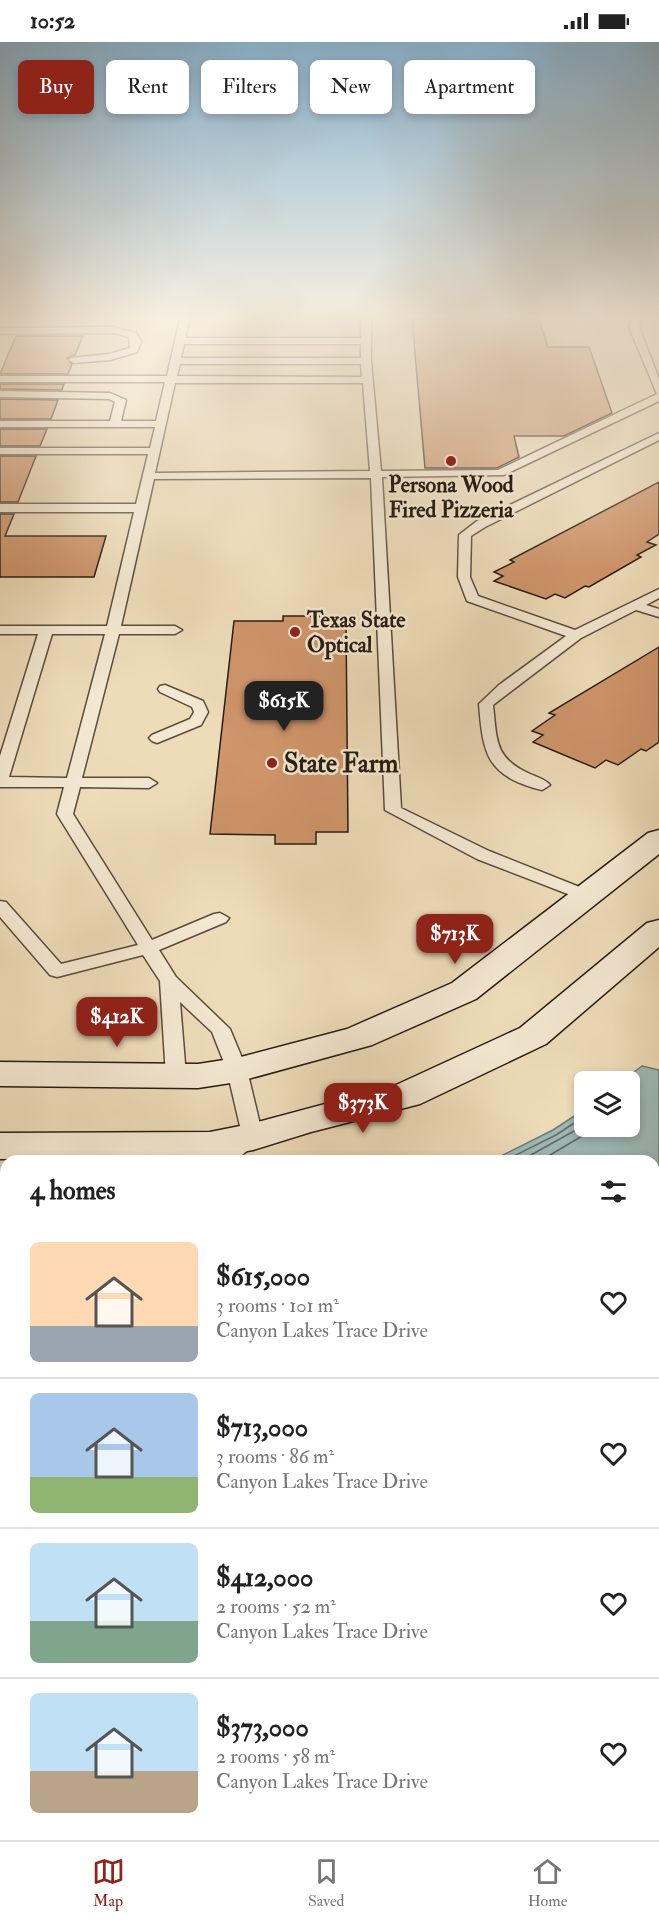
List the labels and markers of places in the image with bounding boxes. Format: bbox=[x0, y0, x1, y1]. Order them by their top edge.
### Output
marker: Persona Wood Fired Pizzeria bbox=[444, 454, 458, 468]
place label: Persona Wood Fired Pizzeria bbox=[388, 471, 514, 524]
place label: Texas State Optical bbox=[306, 606, 406, 660]
marker: Texas State Optical bbox=[288, 625, 302, 639]
pin: $615K bbox=[242, 681, 326, 732]
place label: State Farm bbox=[284, 748, 399, 780]
marker: State Farm bbox=[265, 756, 279, 770]
pin: $713K bbox=[413, 914, 497, 965]
pin: $412K bbox=[75, 997, 159, 1048]
pin: $373K bbox=[321, 1083, 405, 1134]

